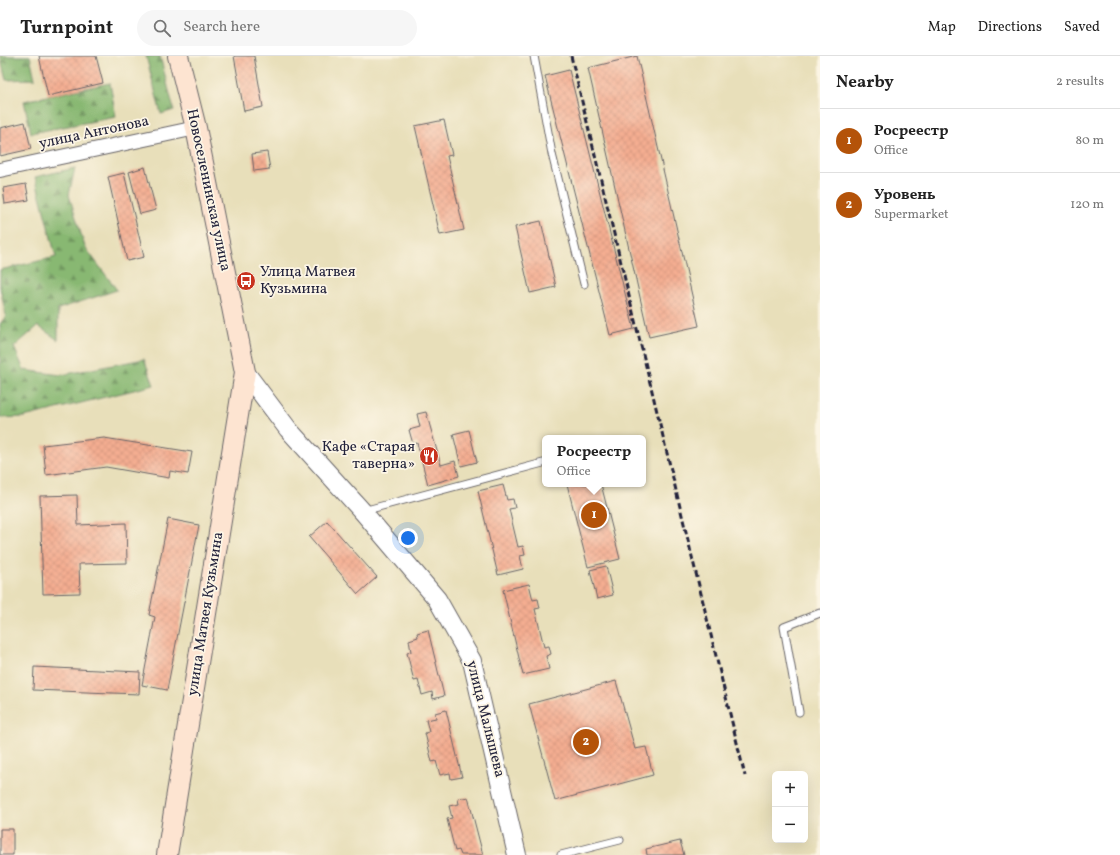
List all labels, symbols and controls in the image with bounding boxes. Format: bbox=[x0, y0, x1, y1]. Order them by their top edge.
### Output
search box bbox=[137, 10, 417, 46]
text: Turnpoint bbox=[20, 15, 113, 41]
icon: search bbox=[151, 17, 173, 39]
text: Search here bbox=[183, 17, 260, 38]
text: Map bbox=[928, 18, 956, 37]
text: Directions bbox=[978, 18, 1042, 37]
text: Saved bbox=[1064, 18, 1100, 37]
text: Nearby bbox=[836, 71, 894, 94]
text: 2 results bbox=[1056, 73, 1104, 91]
street label: Новоселенинская улица bbox=[181, 107, 235, 273]
street label: улица Антонова bbox=[37, 111, 151, 155]
text: Росреестр bbox=[874, 121, 948, 142]
text: 1 bbox=[846, 132, 852, 150]
text: 80 m bbox=[1075, 132, 1104, 150]
text: Office bbox=[874, 142, 908, 160]
text: Уровень bbox=[874, 185, 936, 206]
text: 2 bbox=[846, 196, 852, 214]
text: 120 m bbox=[1070, 196, 1104, 214]
text: Supermarket bbox=[874, 206, 949, 224]
place label: Улица Матвея Кузьмина bbox=[260, 262, 356, 300]
bus stop icon: Улица Матвея Кузьмина bbox=[235, 270, 257, 292]
popup bbox=[542, 435, 646, 487]
place label: Кафе «Старая таверна» bbox=[322, 437, 415, 475]
text: Росреестр bbox=[557, 442, 631, 463]
restaurant icon: Кафе «Старая таверна» bbox=[418, 445, 440, 467]
text: Office bbox=[557, 463, 591, 481]
pin: 1 bbox=[581, 500, 607, 530]
your location bbox=[398, 528, 418, 548]
street label: улица Матвея Кузьмина bbox=[183, 530, 229, 698]
street label: улица Малышева bbox=[460, 658, 510, 780]
pin: 2 bbox=[573, 727, 599, 757]
map controls bbox=[772, 771, 808, 843]
button: + bbox=[772, 771, 808, 807]
button: − bbox=[772, 807, 808, 843]

